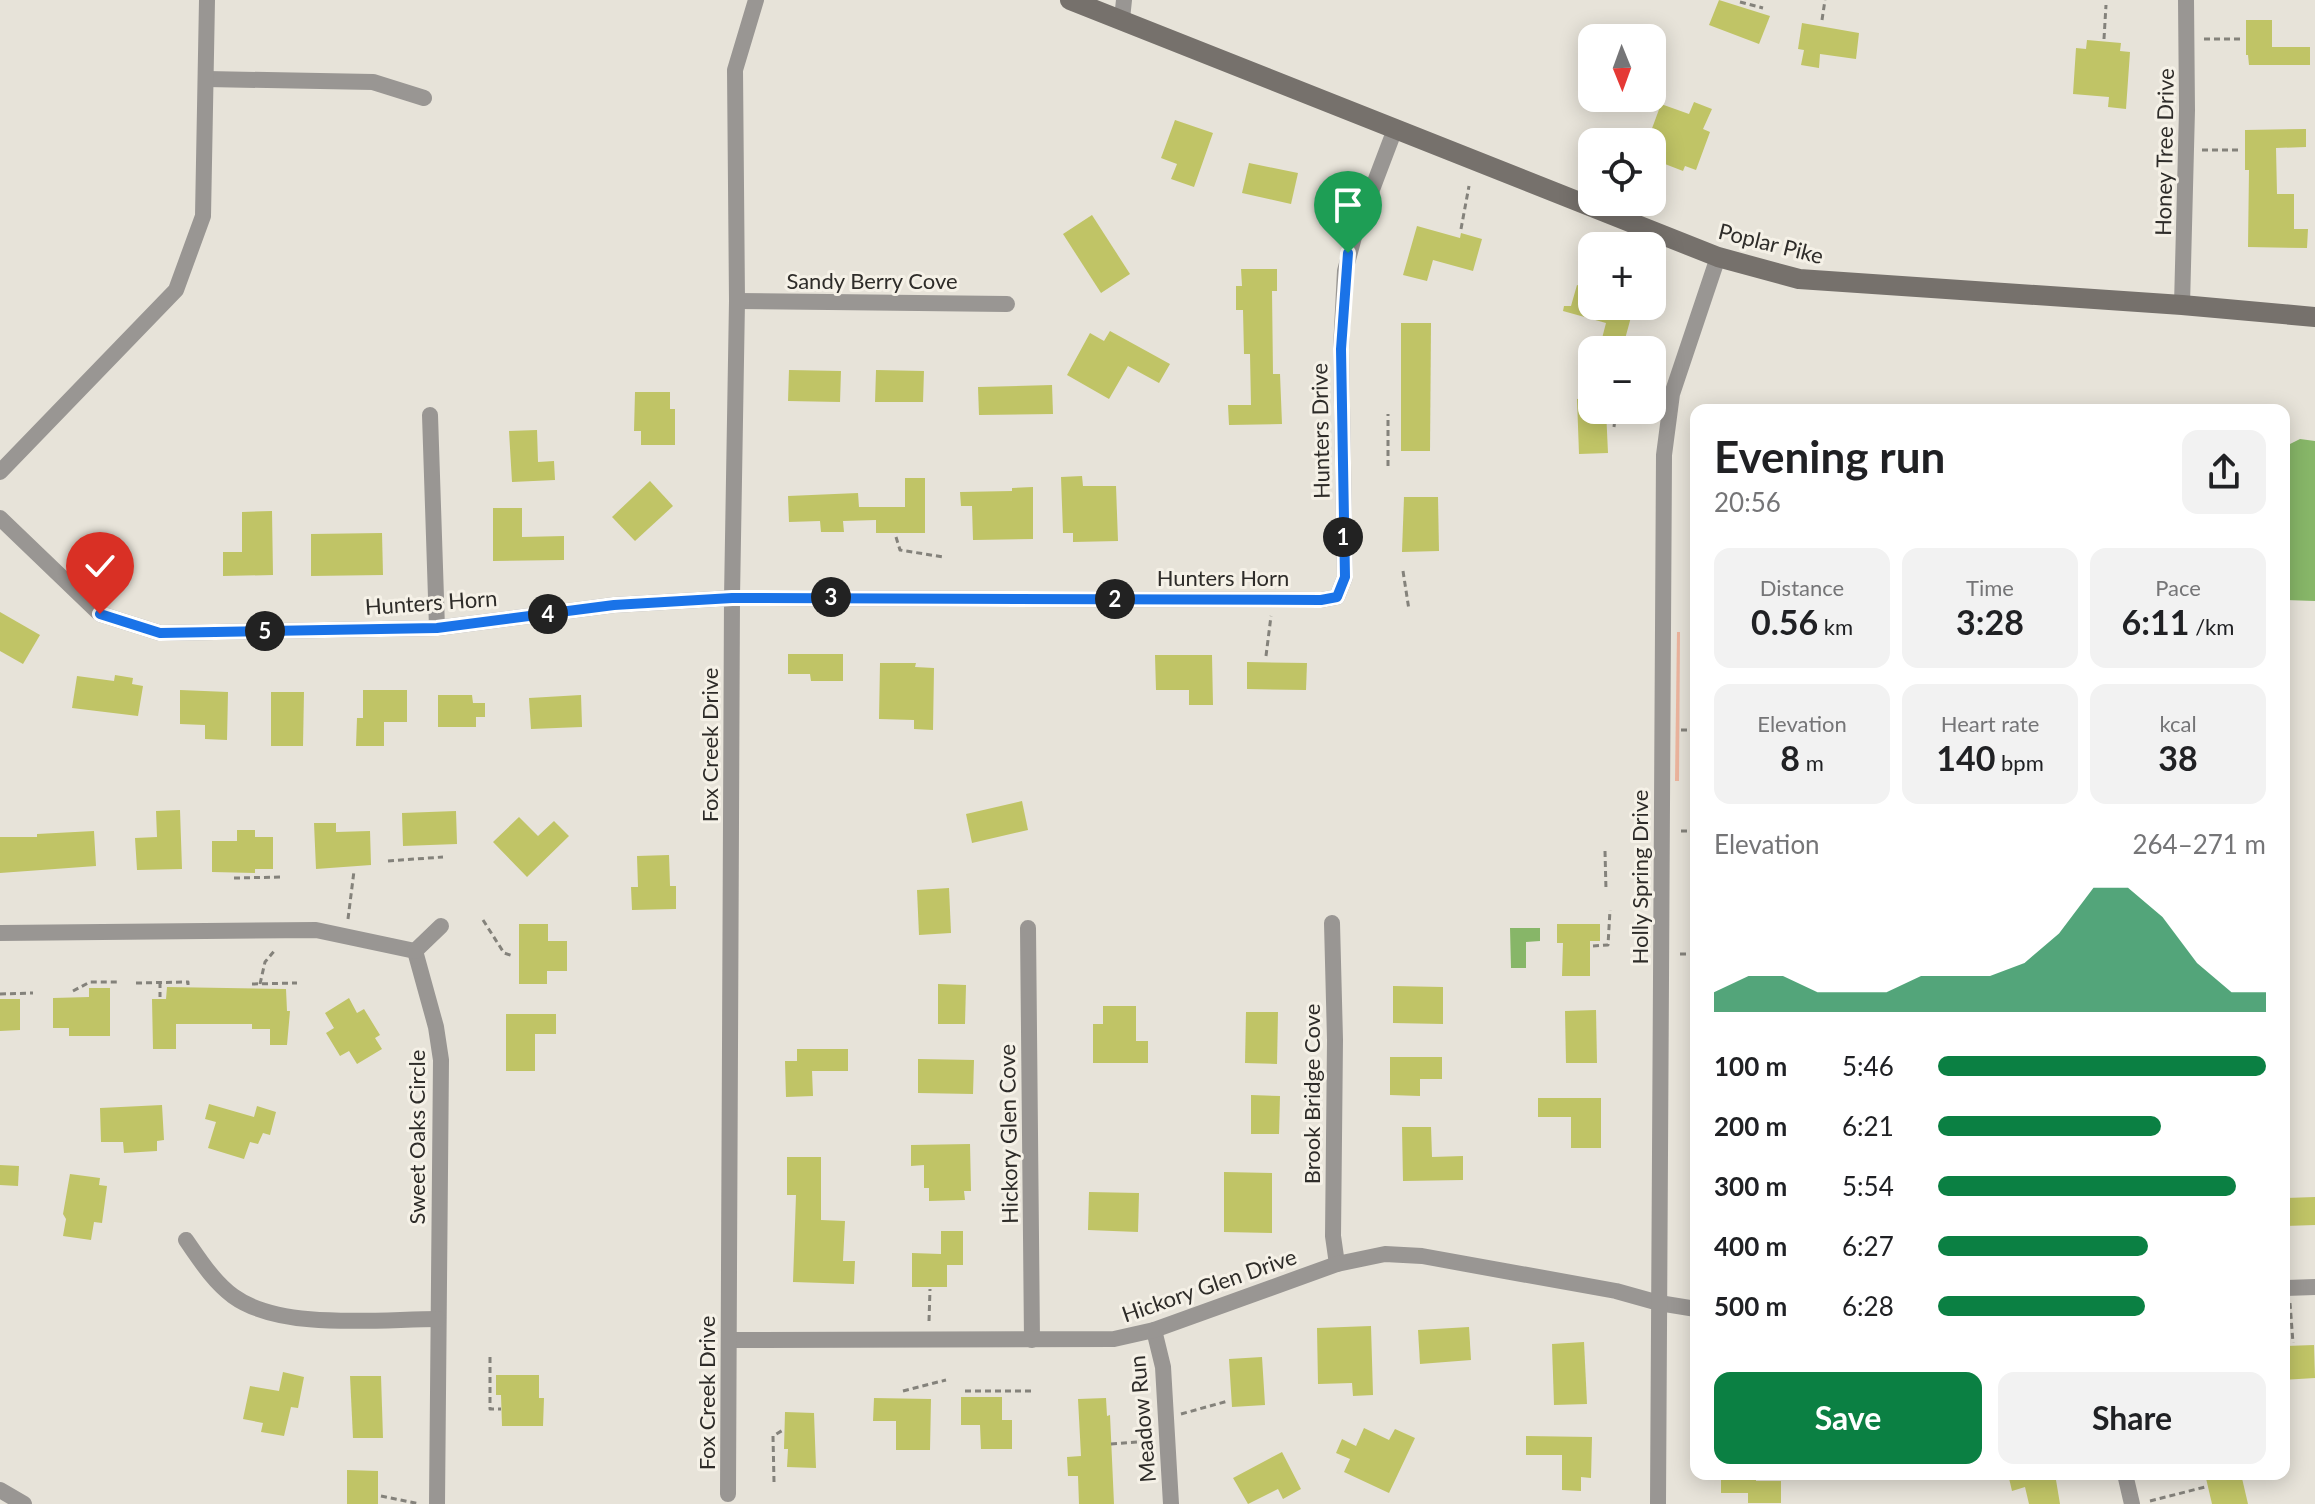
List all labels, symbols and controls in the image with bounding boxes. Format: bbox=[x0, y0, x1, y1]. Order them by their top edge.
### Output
north arrow bbox=[1578, 24, 1666, 112]
map controls bbox=[1578, 24, 1666, 424]
street label: Honey Tree Drive bbox=[2149, 68, 2179, 236]
button: locate bbox=[1578, 128, 1666, 216]
pin bbox=[1314, 171, 1382, 253]
icon: arrive bbox=[1326, 183, 1370, 227]
street label: Poplar Pike bbox=[1716, 217, 1826, 269]
button: + bbox=[1578, 232, 1666, 320]
street label: Sandy Berry Cove bbox=[786, 267, 958, 294]
button: − bbox=[1578, 336, 1666, 424]
street label: Hunters Drive bbox=[1305, 363, 1335, 499]
text: Evening run bbox=[1714, 430, 1945, 482]
button: share bbox=[2182, 430, 2266, 514]
text: 20:56 bbox=[1714, 486, 1781, 518]
pin: 1 bbox=[1323, 517, 1363, 557]
text: 1 bbox=[1337, 523, 1349, 550]
pin bbox=[66, 532, 134, 614]
icon: check bbox=[78, 544, 122, 588]
street label: Hunters Horn bbox=[1157, 564, 1289, 591]
text: Distance bbox=[1760, 574, 1844, 601]
text: Time bbox=[1966, 574, 2014, 601]
text: Pace bbox=[2155, 574, 2201, 601]
pin: 3 bbox=[811, 577, 851, 617]
pin: 2 bbox=[1095, 579, 1135, 619]
text: 3 bbox=[825, 583, 837, 610]
street label: Hunters Horn bbox=[364, 584, 498, 620]
text: 2 bbox=[1109, 585, 1121, 612]
pin: 4 bbox=[528, 594, 568, 634]
text: 4 bbox=[542, 600, 554, 627]
text: 0.56 bbox=[1751, 601, 1818, 642]
text: 3:28 bbox=[1956, 601, 2024, 642]
text: 6:11 bbox=[2122, 601, 2190, 642]
pin: 5 bbox=[245, 611, 285, 651]
text: km bbox=[1818, 613, 1853, 640]
text: /km bbox=[2190, 613, 2234, 640]
text: 5 bbox=[259, 617, 271, 644]
street label: Fox Creek Drive bbox=[696, 668, 723, 822]
text: Elevation bbox=[1757, 710, 1847, 737]
text: Heart rate bbox=[1941, 710, 2039, 737]
text: kcal bbox=[2159, 710, 2197, 737]
text: 8 bbox=[1780, 737, 1800, 778]
text: 140 bbox=[1936, 737, 1995, 778]
text: 38 bbox=[2158, 737, 2198, 778]
text: m bbox=[1800, 749, 1824, 776]
text: bpm bbox=[1995, 749, 2044, 776]
street label: Holly Spring Drive bbox=[1626, 790, 1653, 964]
text: Elevation bbox=[1714, 828, 1820, 860]
text: 264–271 m bbox=[2132, 828, 2266, 860]
street label: Brook Bridge Cove bbox=[1298, 1004, 1325, 1184]
street label: Hickory Glen Cove bbox=[993, 1044, 1023, 1224]
street label: Sweet Oaks Circle bbox=[403, 1050, 430, 1224]
text: 100 m bbox=[1714, 1050, 1787, 1082]
text: 5:46 bbox=[1842, 1050, 1894, 1082]
text: 200 m bbox=[1714, 1110, 1787, 1142]
text: 6:21 bbox=[1842, 1110, 1894, 1142]
text: 300 m bbox=[1714, 1170, 1787, 1202]
text: 5:54 bbox=[1842, 1170, 1894, 1202]
text: 400 m bbox=[1714, 1230, 1787, 1262]
text: 6:27 bbox=[1842, 1230, 1894, 1262]
street label: Hickory Glen Drive bbox=[1118, 1242, 1300, 1328]
text: 500 m bbox=[1714, 1290, 1787, 1322]
text: 6:28 bbox=[1842, 1290, 1894, 1322]
street label: Fox Creek Drive bbox=[693, 1316, 720, 1470]
street label: Meadow Run bbox=[1123, 1354, 1161, 1484]
button: Save bbox=[1714, 1372, 1982, 1464]
button: Share bbox=[1998, 1372, 2266, 1464]

